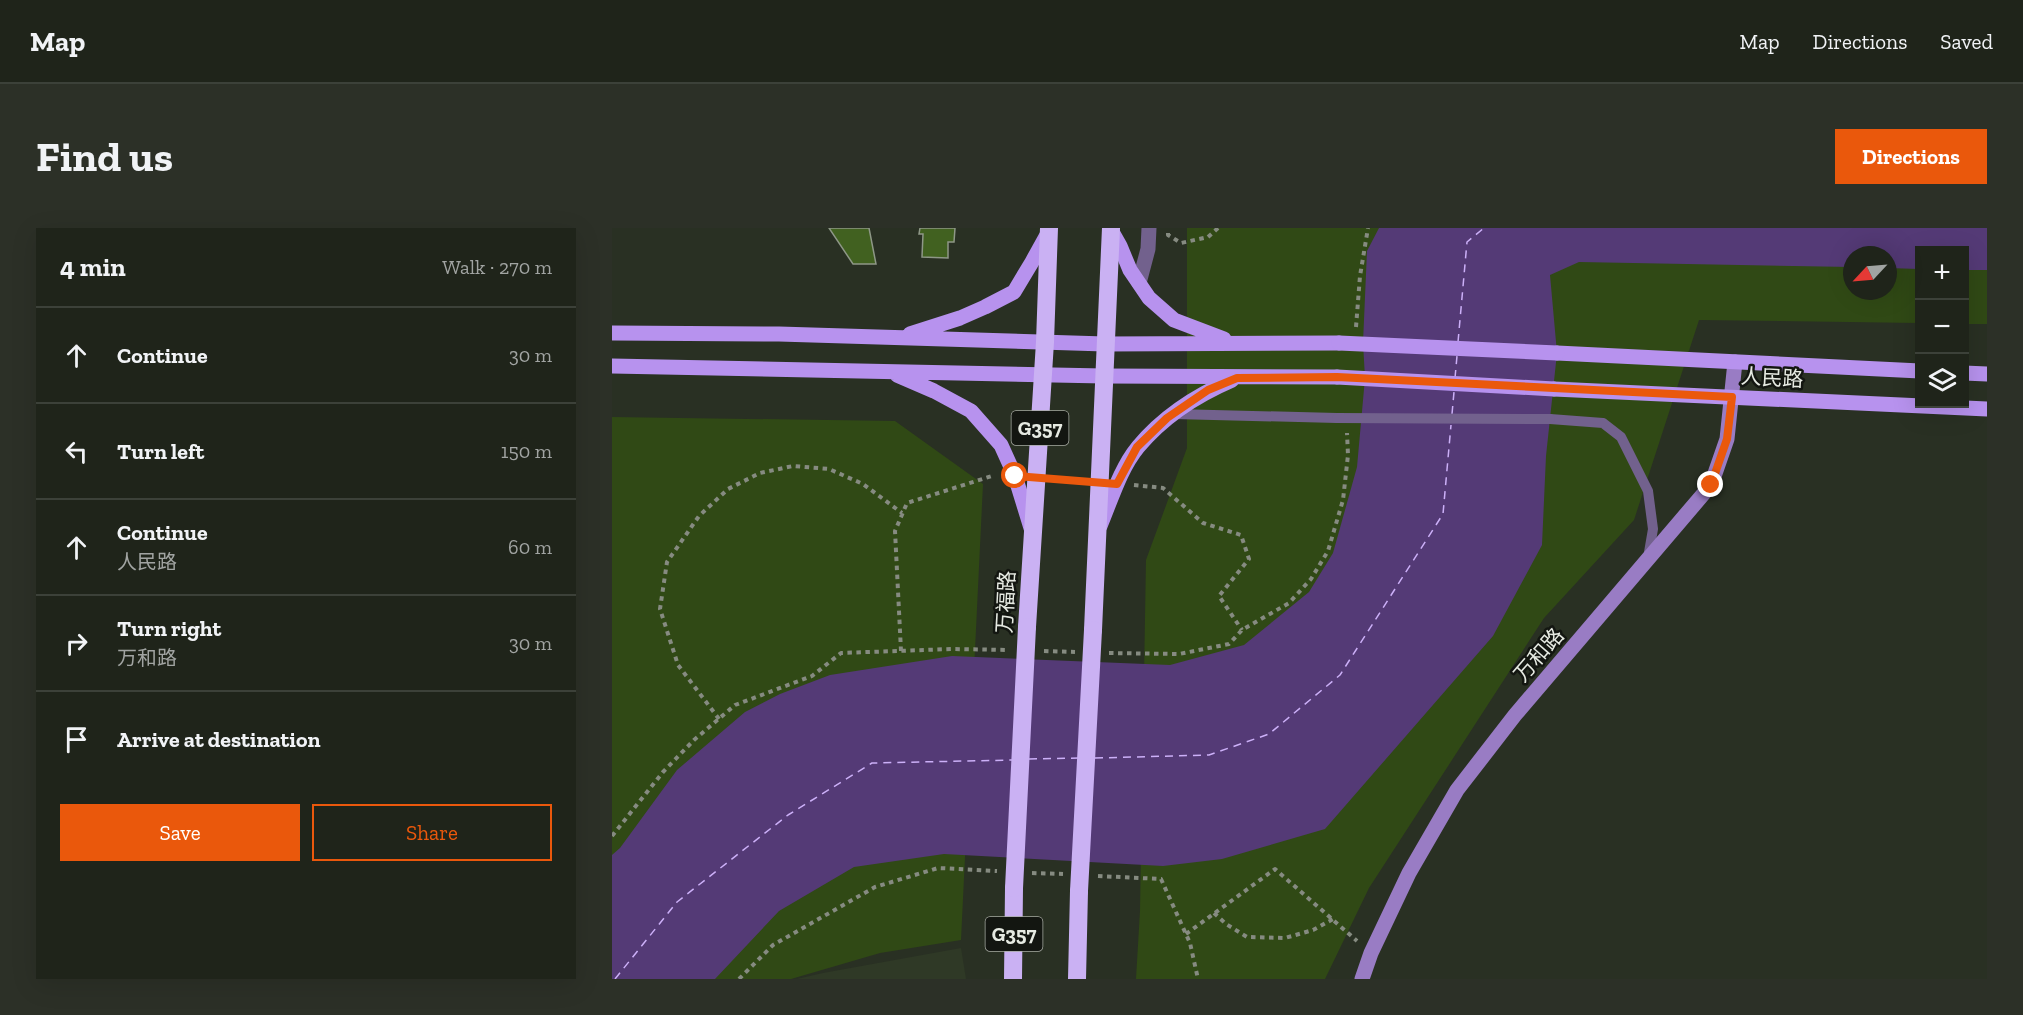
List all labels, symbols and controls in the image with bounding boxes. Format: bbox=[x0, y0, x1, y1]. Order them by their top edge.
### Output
text: Map bbox=[30, 25, 85, 58]
text: Map bbox=[1740, 29, 1780, 54]
text: Directions bbox=[1813, 29, 1907, 54]
text: Saved bbox=[1940, 29, 1993, 54]
button: Directions bbox=[1835, 129, 1987, 184]
text: Find us bbox=[36, 131, 173, 182]
north arrow bbox=[1843, 246, 1897, 300]
map controls bbox=[1915, 246, 1969, 408]
button: + bbox=[1915, 246, 1969, 300]
text: 4 min bbox=[60, 251, 126, 283]
text: Walk · 270 m bbox=[442, 255, 552, 279]
button: − bbox=[1915, 300, 1969, 354]
icon: ahead bbox=[60, 339, 93, 372]
text: Continue bbox=[117, 342, 208, 369]
text: 30 m bbox=[509, 343, 552, 367]
button: layers bbox=[1915, 354, 1969, 408]
street label: 人民路 bbox=[1740, 363, 1804, 392]
road number: G357 bbox=[1012, 411, 1068, 445]
icon: left bbox=[60, 435, 93, 468]
text: Turn left bbox=[117, 438, 204, 465]
text: 150 m bbox=[501, 439, 552, 463]
route start bbox=[1001, 462, 1027, 488]
route end bbox=[1697, 471, 1723, 497]
text: Continue bbox=[117, 519, 208, 546]
icon: ahead bbox=[60, 531, 93, 564]
text: 60 m bbox=[508, 535, 552, 559]
text: 人民路 bbox=[117, 550, 177, 574]
street label: 万福路 bbox=[991, 570, 1020, 634]
text: Turn right bbox=[117, 615, 221, 642]
street label: 万和路 bbox=[1509, 623, 1569, 687]
icon: right bbox=[60, 627, 93, 660]
text: 30 m bbox=[509, 631, 552, 655]
text: 万和路 bbox=[117, 646, 177, 670]
icon: arrive bbox=[60, 723, 93, 756]
text: Arrive at destination bbox=[117, 726, 320, 753]
button: Save bbox=[60, 804, 300, 861]
button: Share bbox=[312, 804, 552, 861]
road number: G357 bbox=[986, 917, 1042, 951]

